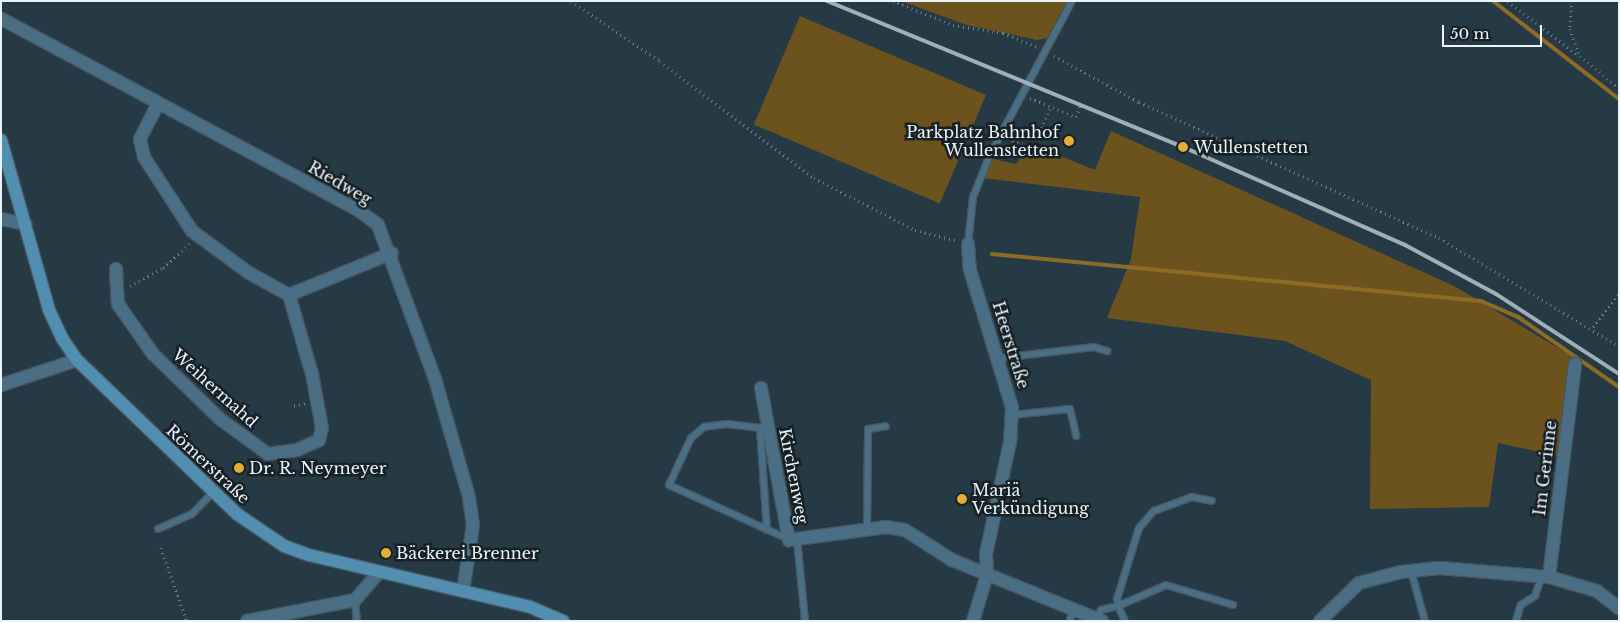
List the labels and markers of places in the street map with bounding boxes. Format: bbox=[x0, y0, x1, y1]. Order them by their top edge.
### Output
place label: Parkplatz Bahnhof Wullenstetten bbox=[906, 122, 1059, 160]
marker: Parkplatz Bahnhof Wullenstetten bbox=[1063, 135, 1075, 147]
place label: Wullenstetten bbox=[1194, 137, 1308, 157]
marker: Wullenstetten bbox=[1176, 140, 1190, 154]
place label: Dr. R. Neymeyer bbox=[249, 458, 386, 478]
marker: Dr. R. Neymeyer bbox=[233, 462, 245, 474]
place label: Mariä Verkündigung bbox=[972, 480, 1089, 518]
marker: Mariä Verkündigung bbox=[956, 493, 968, 505]
place label: Bäckerei Brenner bbox=[396, 543, 539, 563]
marker: Bäckerei Brenner bbox=[380, 547, 392, 559]

